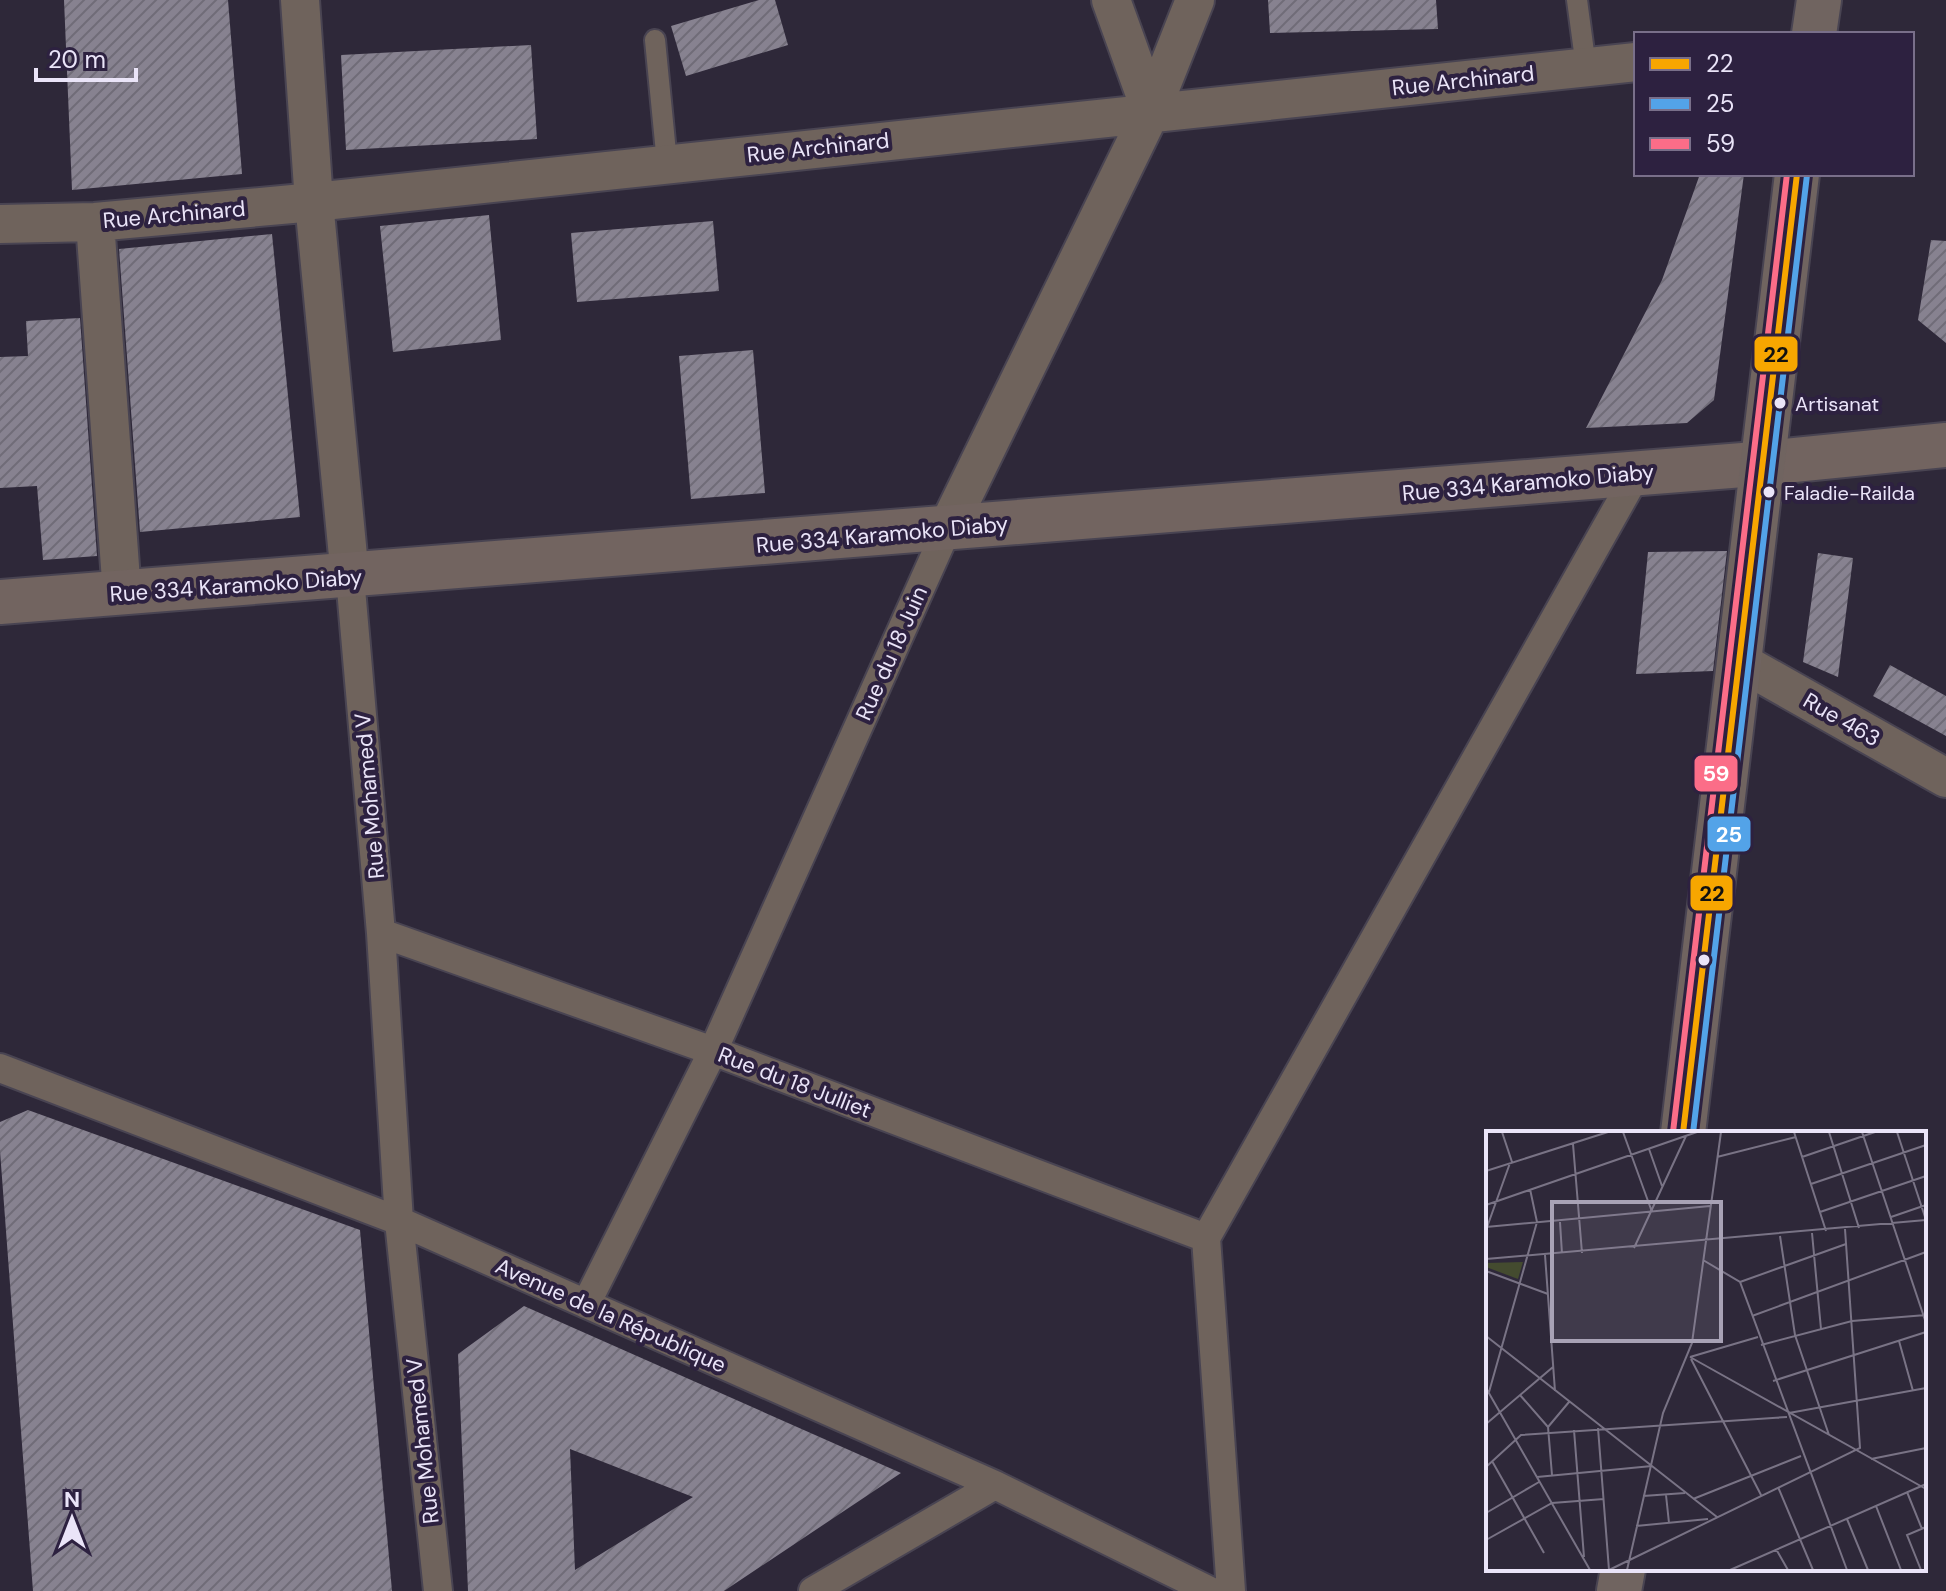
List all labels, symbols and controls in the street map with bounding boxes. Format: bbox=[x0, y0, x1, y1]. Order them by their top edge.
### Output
scale bar bbox=[36, 32, 136, 82]
legend bbox=[1634, 32, 1914, 176]
text: 20 m bbox=[48, 44, 106, 75]
text: 22 bbox=[1706, 48, 1734, 79]
street label: Rue Archinard bbox=[1390, 59, 1536, 102]
text: 25 bbox=[1706, 88, 1734, 119]
street label: Rue Archinard bbox=[745, 126, 891, 169]
text: 59 bbox=[1706, 128, 1735, 159]
street label: Rue Archinard bbox=[102, 194, 247, 235]
line badge: 22 bbox=[1753, 335, 1799, 373]
text: 22 bbox=[1763, 340, 1789, 369]
place label: Artisanat bbox=[1795, 391, 1879, 417]
marker: Artisanat bbox=[1772, 395, 1788, 411]
street label: Rue 334 Karamoko Diaby bbox=[1401, 457, 1655, 508]
place label: Faladie-Railda bbox=[1784, 480, 1915, 506]
marker: Faladie-Railda bbox=[1761, 484, 1777, 500]
street label: Rue 334 Karamoko Diaby bbox=[755, 509, 1009, 560]
street label: Rue 334 Karamoko Diaby bbox=[109, 562, 363, 609]
street label: Rue du 18 Juin bbox=[849, 582, 934, 725]
street label: Rue 463 bbox=[1798, 686, 1885, 753]
street label: Rue Mohamed V bbox=[348, 711, 391, 880]
line badge: 59 bbox=[1693, 754, 1739, 793]
text: 59 bbox=[1702, 759, 1730, 788]
line badge: 25 bbox=[1706, 815, 1752, 853]
text: 25 bbox=[1716, 820, 1742, 849]
line badge: 22 bbox=[1689, 874, 1734, 912]
text: 22 bbox=[1699, 879, 1725, 908]
unlabelled marker bbox=[1696, 952, 1712, 968]
street label: Rue du 18 Julliet bbox=[714, 1040, 876, 1125]
inset map bbox=[1486, 1131, 1926, 1571]
street label: Avenue de la République bbox=[491, 1251, 731, 1379]
street label: Rue Mohamed V bbox=[399, 1356, 446, 1525]
north arrow bbox=[32, 1479, 112, 1559]
text: N bbox=[64, 1485, 80, 1514]

